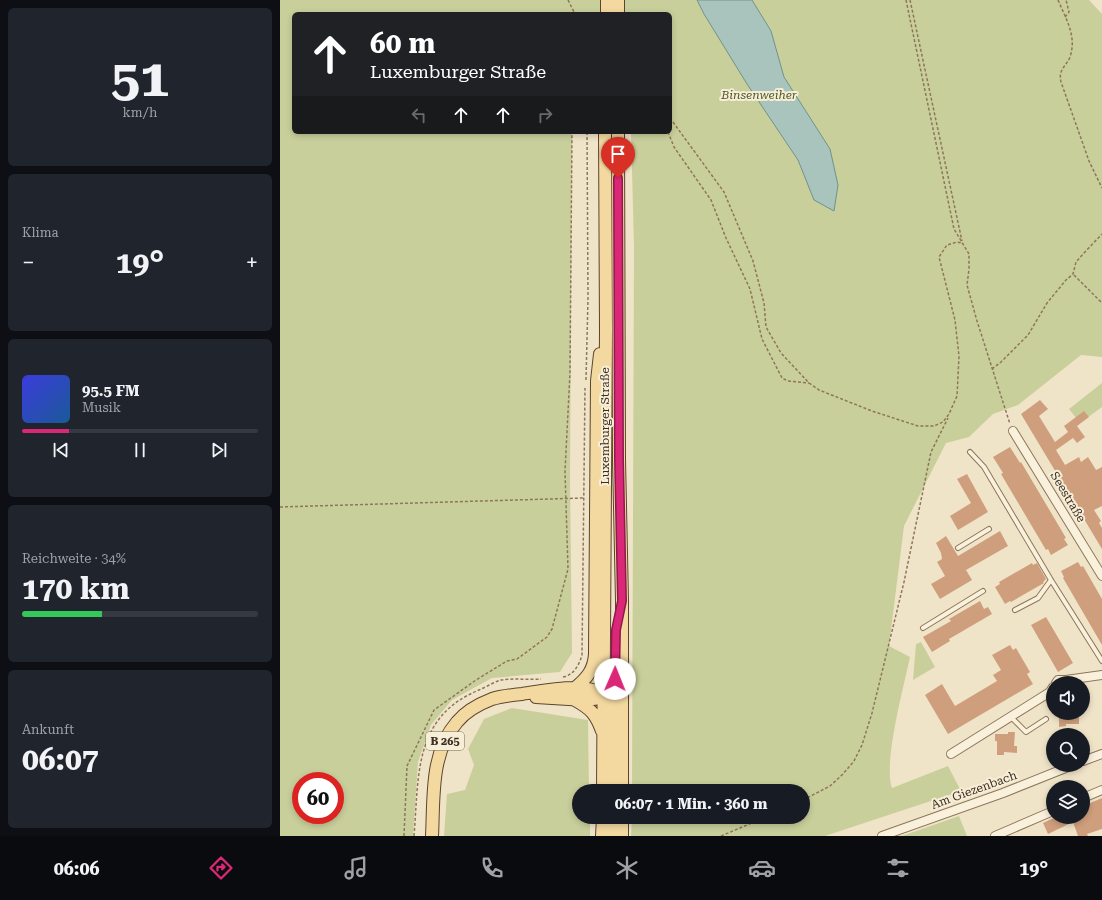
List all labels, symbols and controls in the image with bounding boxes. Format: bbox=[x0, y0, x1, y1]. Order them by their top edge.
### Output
text: 60 m bbox=[370, 27, 435, 60]
icon: ahead bbox=[304, 28, 356, 80]
text: 51 bbox=[111, 48, 169, 109]
text: Luxemburger Straße bbox=[370, 61, 546, 82]
park label: Binsenweiher bbox=[720, 88, 797, 102]
icon: left bbox=[408, 104, 430, 126]
icon: ahead bbox=[450, 104, 472, 126]
icon: ahead bbox=[492, 104, 514, 126]
icon: right bbox=[534, 104, 556, 126]
text: km/h bbox=[123, 105, 157, 120]
pin bbox=[601, 137, 635, 178]
icon: arrive bbox=[607, 143, 629, 165]
text: Klima bbox=[22, 225, 59, 240]
text: 19° bbox=[116, 245, 164, 280]
text: − bbox=[22, 250, 34, 275]
text: + bbox=[246, 250, 258, 275]
street label: Luxemburger Straße bbox=[598, 367, 612, 485]
text: 95.5 FM bbox=[82, 382, 139, 400]
text: Musik bbox=[82, 400, 121, 415]
icon: previous bbox=[50, 439, 72, 461]
icon: pause bbox=[129, 439, 151, 461]
icon: next bbox=[208, 439, 230, 461]
street label: Seestraße bbox=[1047, 469, 1089, 525]
text: Reichweite · 34% bbox=[22, 551, 126, 566]
text: 170 km bbox=[22, 571, 130, 606]
position arrow bbox=[594, 658, 636, 700]
map controls bbox=[1046, 676, 1090, 824]
button: sound bbox=[1046, 676, 1090, 720]
text: Ankunft bbox=[22, 722, 74, 737]
button: search bbox=[1046, 728, 1090, 772]
road number: B 265 bbox=[426, 732, 464, 750]
text: 06:07 bbox=[22, 742, 99, 777]
street label: Am Giezenbach bbox=[929, 768, 1019, 812]
speed limit sign: 60 bbox=[292, 772, 344, 824]
button: layers bbox=[1046, 780, 1090, 824]
text: 06:07 · 1 Min. · 360 m bbox=[615, 795, 767, 813]
icon: directions bbox=[207, 854, 235, 882]
icon: music bbox=[342, 854, 370, 882]
icon: phone bbox=[478, 854, 506, 882]
icon: climate bbox=[613, 854, 641, 882]
icon: car bbox=[748, 854, 776, 882]
icon: filters bbox=[884, 854, 912, 882]
text: 06:06 bbox=[54, 858, 100, 879]
text: 19° bbox=[1019, 858, 1048, 879]

